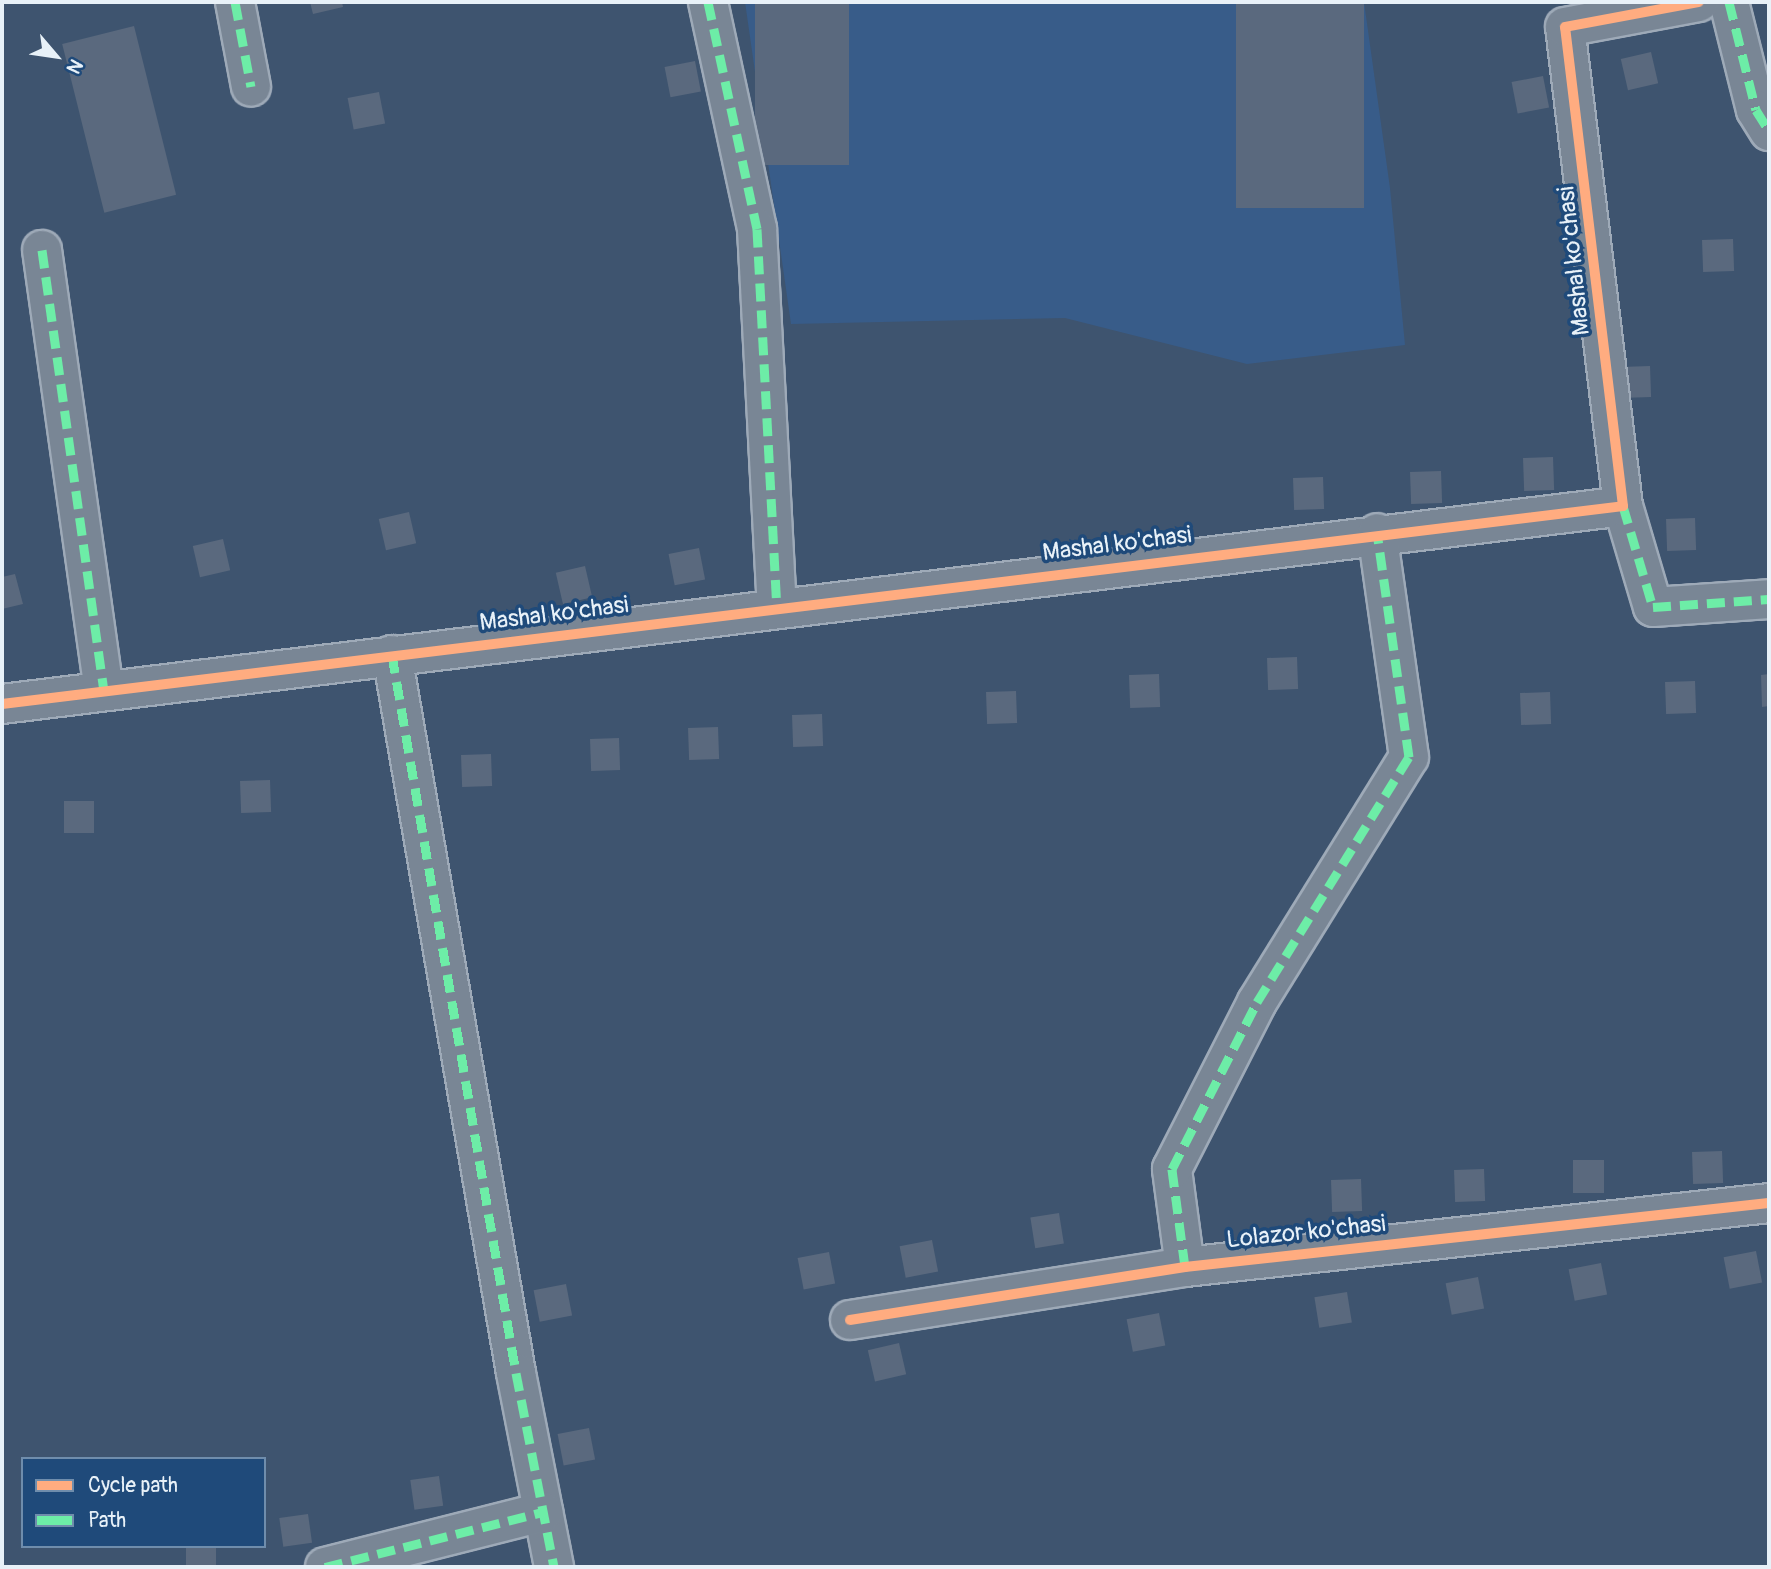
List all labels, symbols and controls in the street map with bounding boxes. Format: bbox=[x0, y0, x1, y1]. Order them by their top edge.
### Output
north arrow bbox=[21, 21, 91, 91]
text: N bbox=[61, 55, 88, 78]
street label: Mashal ko'chasi bbox=[1552, 185, 1596, 337]
street label: Mashal ko'chasi bbox=[1041, 521, 1193, 567]
street label: Mashal ko'chasi bbox=[478, 591, 630, 637]
street label: Lolazor ko'chasi bbox=[1225, 1209, 1387, 1255]
legend bbox=[21, 1457, 266, 1548]
text: Cycle path bbox=[88, 1472, 178, 1499]
text: Path bbox=[88, 1507, 126, 1534]

